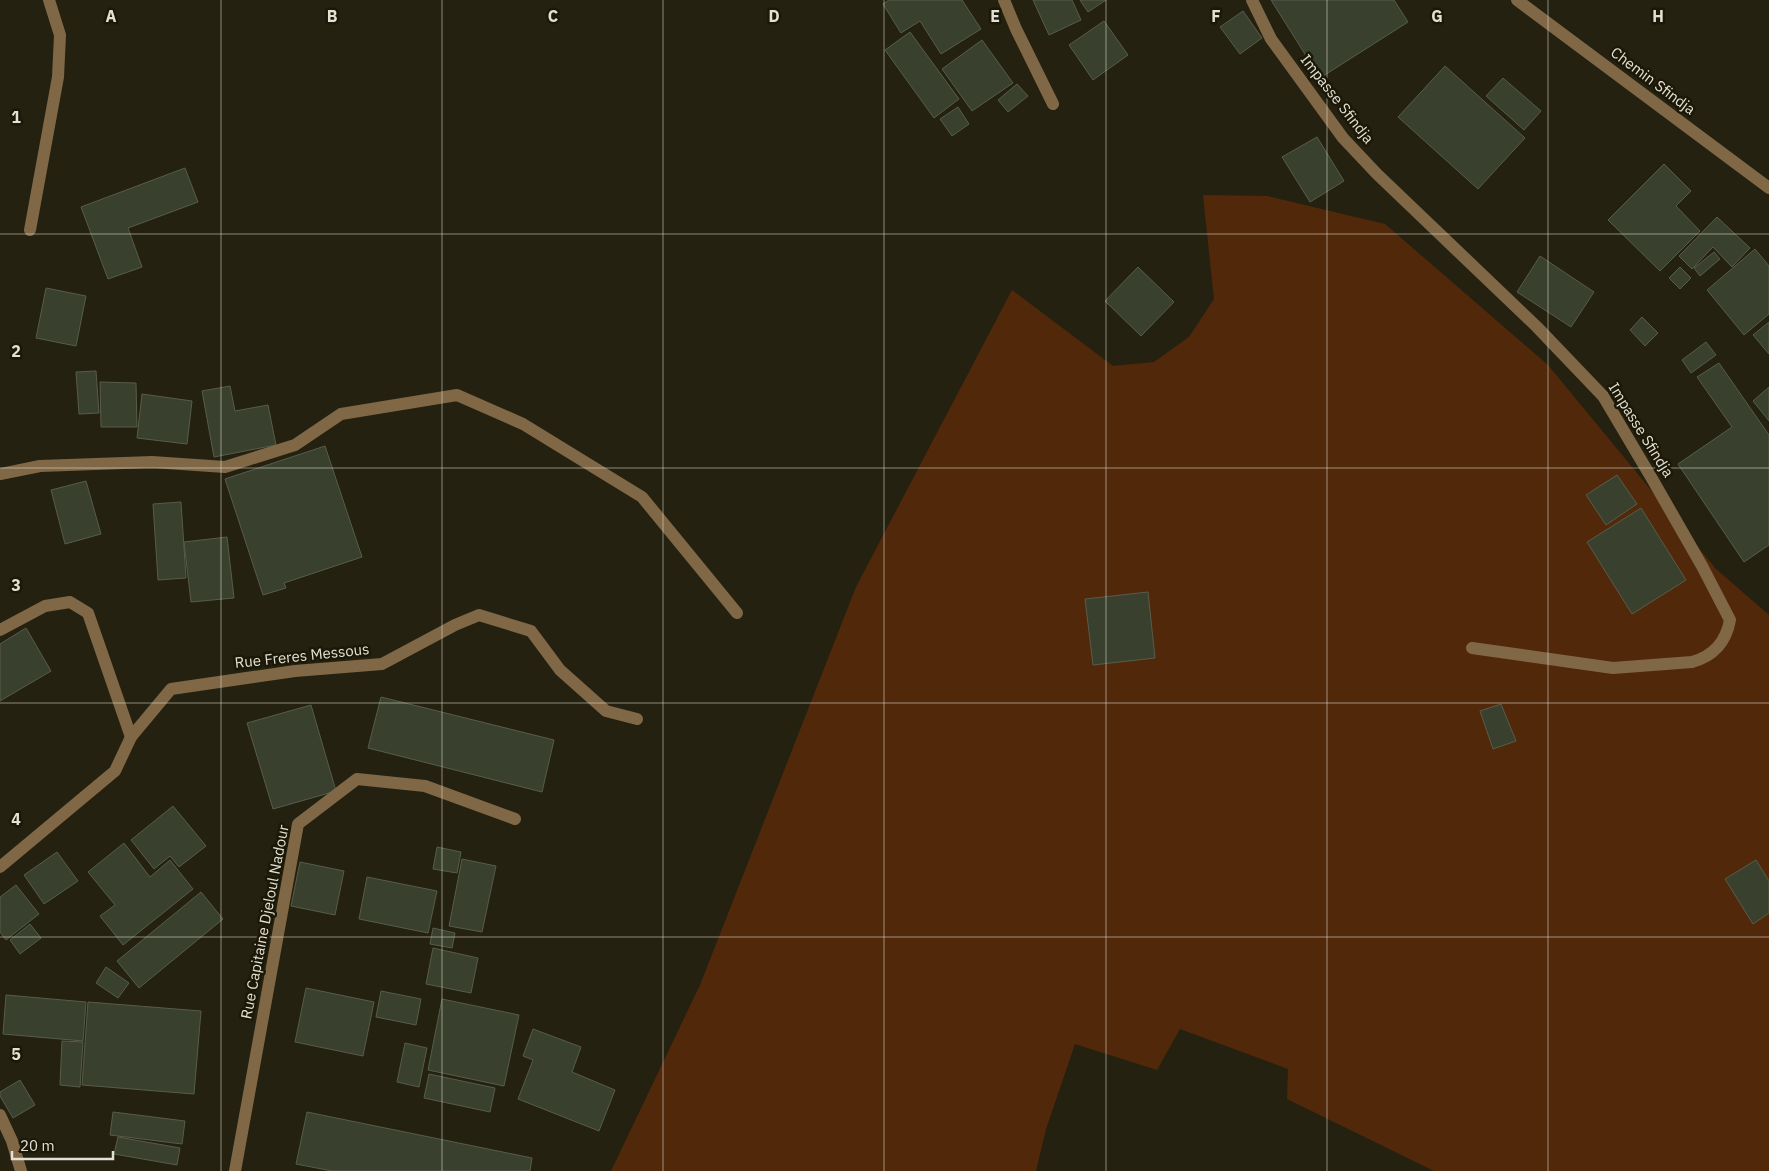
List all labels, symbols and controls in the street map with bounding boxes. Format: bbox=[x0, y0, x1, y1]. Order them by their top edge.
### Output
text: A bbox=[106, 6, 117, 26]
text: B bbox=[327, 6, 338, 26]
text: C bbox=[548, 6, 558, 26]
text: D bbox=[768, 6, 780, 26]
text: E bbox=[990, 6, 1000, 26]
text: F bbox=[1211, 6, 1221, 26]
text: G bbox=[1431, 6, 1443, 26]
text: H bbox=[1652, 6, 1664, 26]
street label: Chemin Sfindja bbox=[1607, 43, 1699, 119]
street label: Impasse Sfindja bbox=[1297, 50, 1378, 147]
text: 1 bbox=[11, 107, 21, 127]
text: 2 bbox=[11, 341, 21, 361]
street label: Impasse Sfindja bbox=[1605, 379, 1678, 481]
text: 3 bbox=[11, 575, 21, 595]
street label: Rue Freres Messous bbox=[234, 639, 370, 672]
text: 4 bbox=[11, 809, 21, 829]
street label: Rue Capitaine Djeloul Nadour bbox=[236, 823, 293, 1021]
text: 5 bbox=[11, 1044, 21, 1064]
scale bar bbox=[12, 1128, 114, 1160]
text: 20 m bbox=[20, 1136, 55, 1155]

